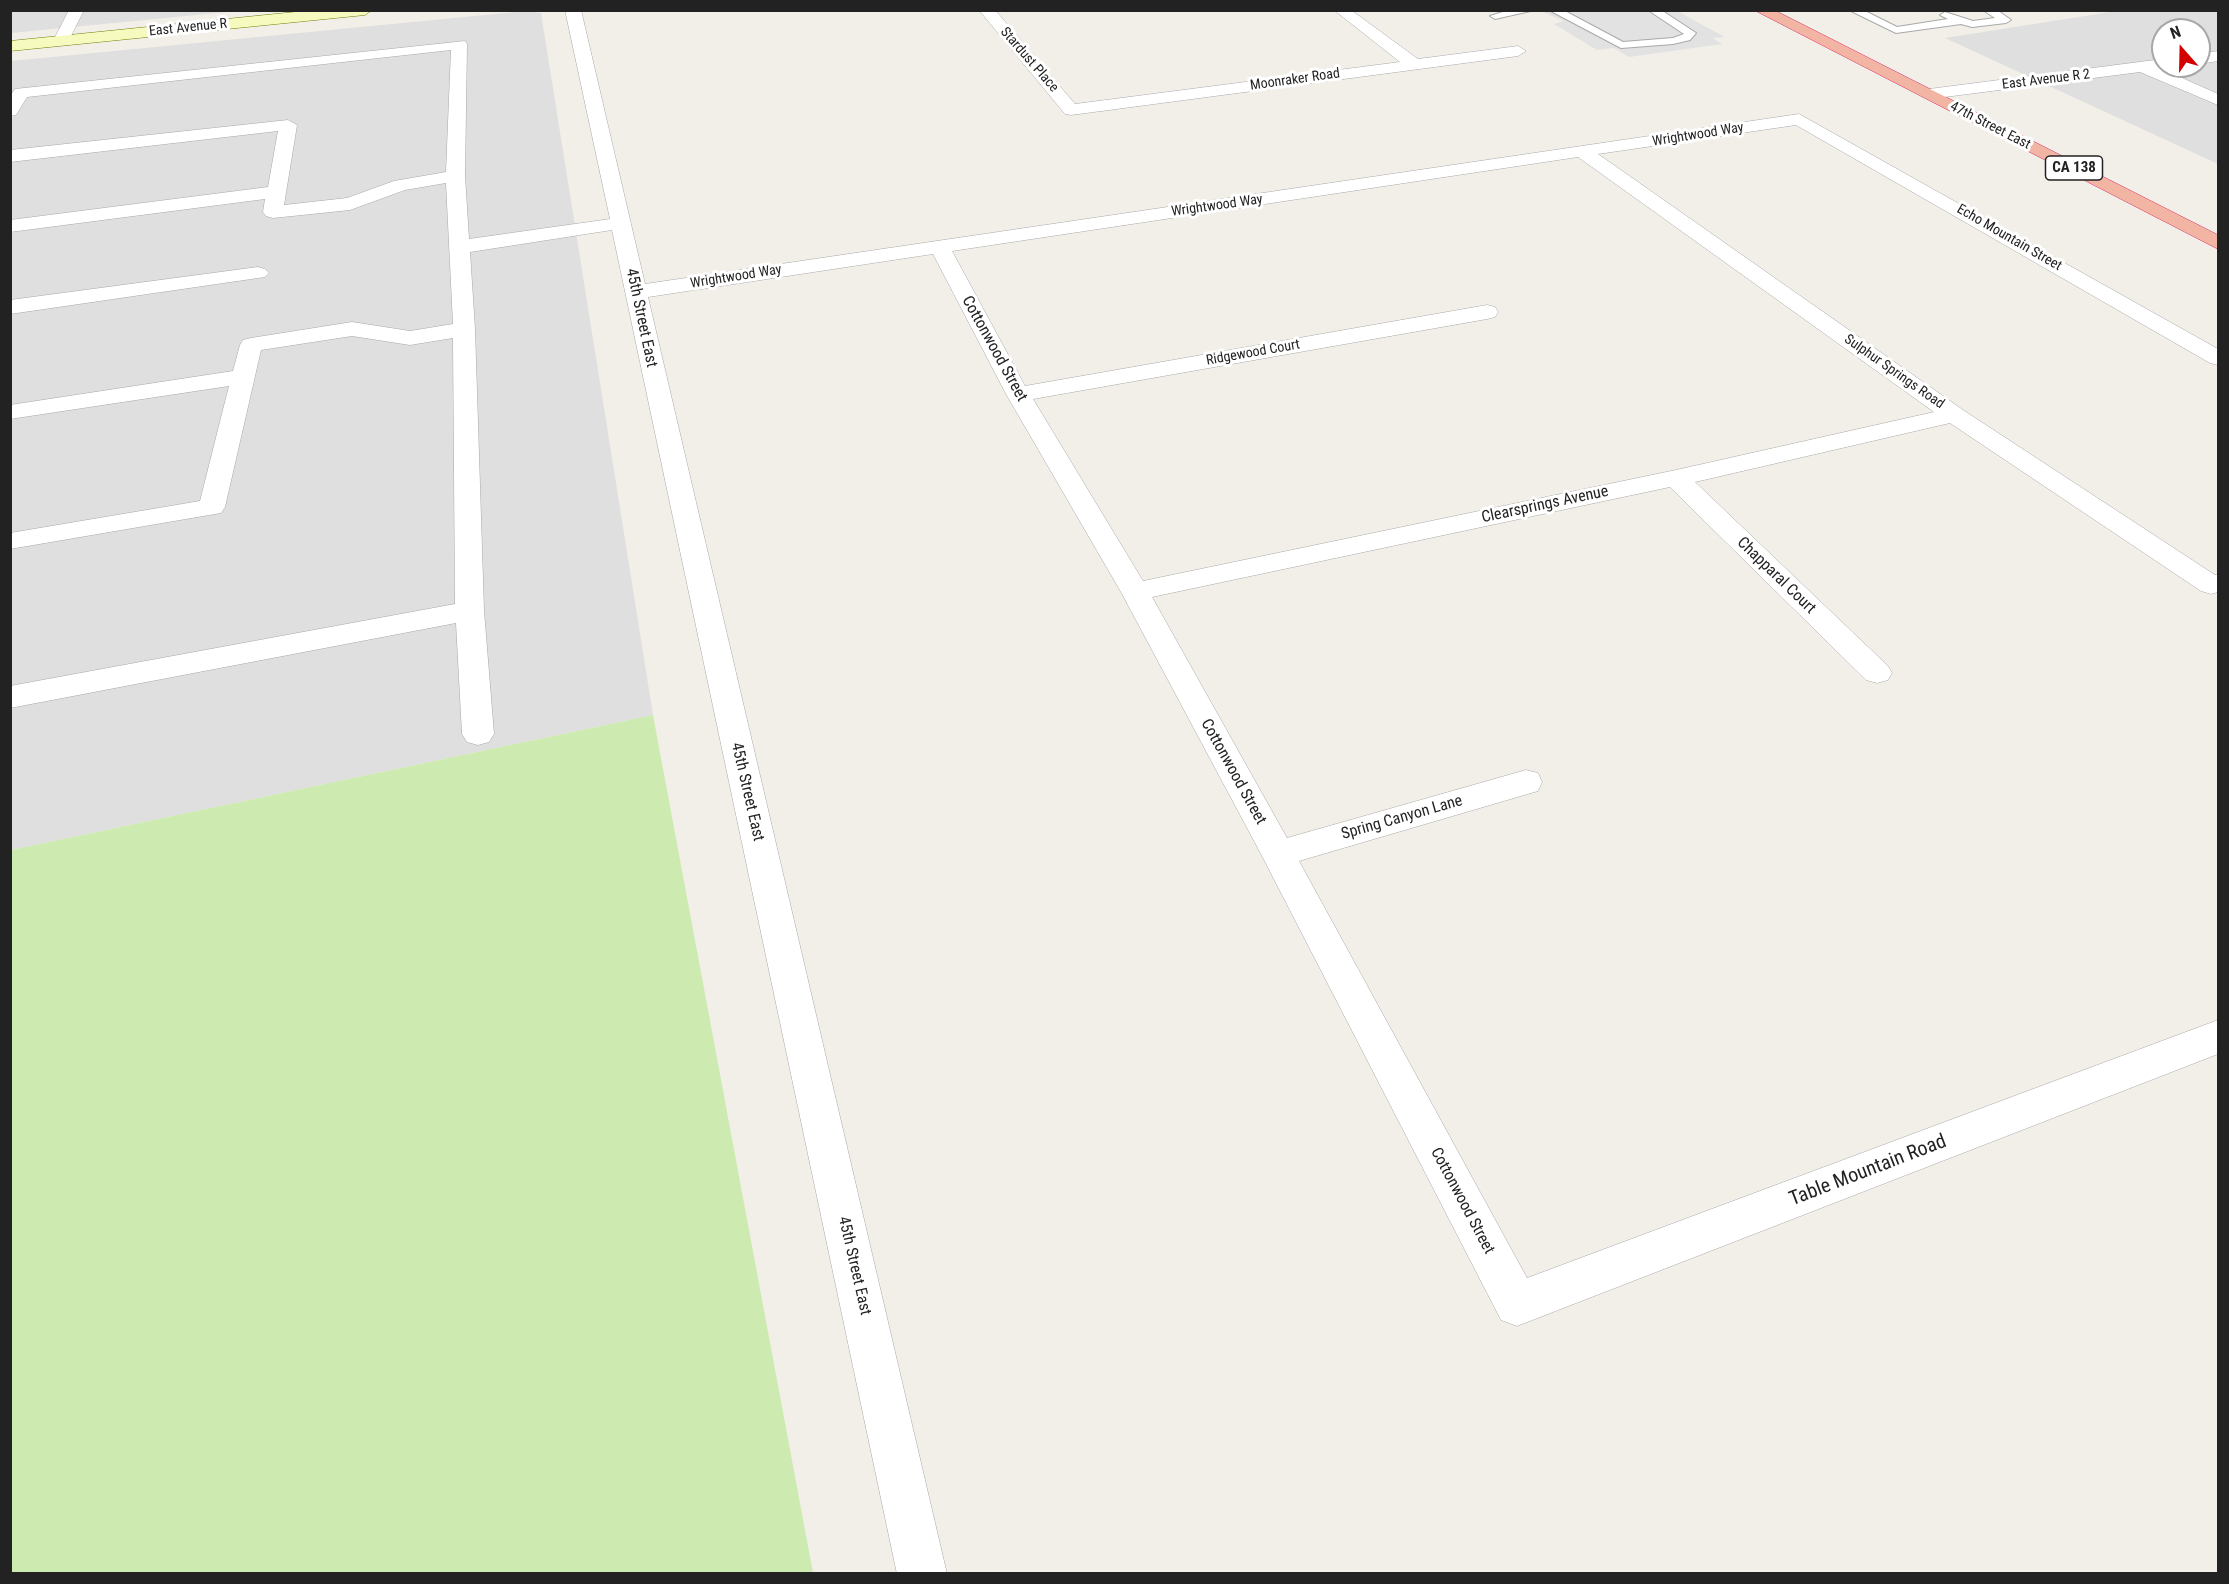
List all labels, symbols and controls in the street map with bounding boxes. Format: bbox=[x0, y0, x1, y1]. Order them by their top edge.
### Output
street label: East Avenue R bbox=[148, 16, 228, 40]
north arrow bbox=[2151, 18, 2211, 78]
text: N bbox=[2167, 22, 2183, 43]
street label: Stardust Place bbox=[996, 24, 1062, 96]
street label: Moonraker Road bbox=[1249, 65, 1341, 95]
street label: East Avenue R 2 bbox=[2001, 66, 2091, 94]
street label: 47th Street East bbox=[1947, 99, 2033, 153]
street label: Wrightwood Way bbox=[1651, 120, 1745, 150]
road number: CA 138 bbox=[2046, 156, 2102, 180]
street label: Wrightwood Way bbox=[1170, 191, 1264, 221]
street label: Echo Mountain Street bbox=[1954, 201, 2064, 275]
street label: Wrightwood Way bbox=[689, 262, 783, 292]
street label: 45th Street East bbox=[621, 267, 661, 369]
street label: Cottonwood Street bbox=[957, 293, 1031, 405]
street label: Sulphur Springs Road bbox=[1841, 331, 1947, 413]
street label: Ridgewood Court bbox=[1205, 336, 1301, 370]
street label: Clearsprings Avenue bbox=[1480, 482, 1610, 528]
street label: Chapparal Court bbox=[1733, 534, 1819, 618]
street label: Cottonwood Street bbox=[1196, 716, 1270, 828]
street label: 45th Street East bbox=[726, 741, 768, 843]
street label: Spring Canyon Lane bbox=[1339, 792, 1465, 844]
street label: Table Mountain Road bbox=[1786, 1130, 1950, 1212]
street label: Cottonwood Street bbox=[1426, 1145, 1498, 1257]
street label: 45th Street East bbox=[833, 1215, 875, 1317]

